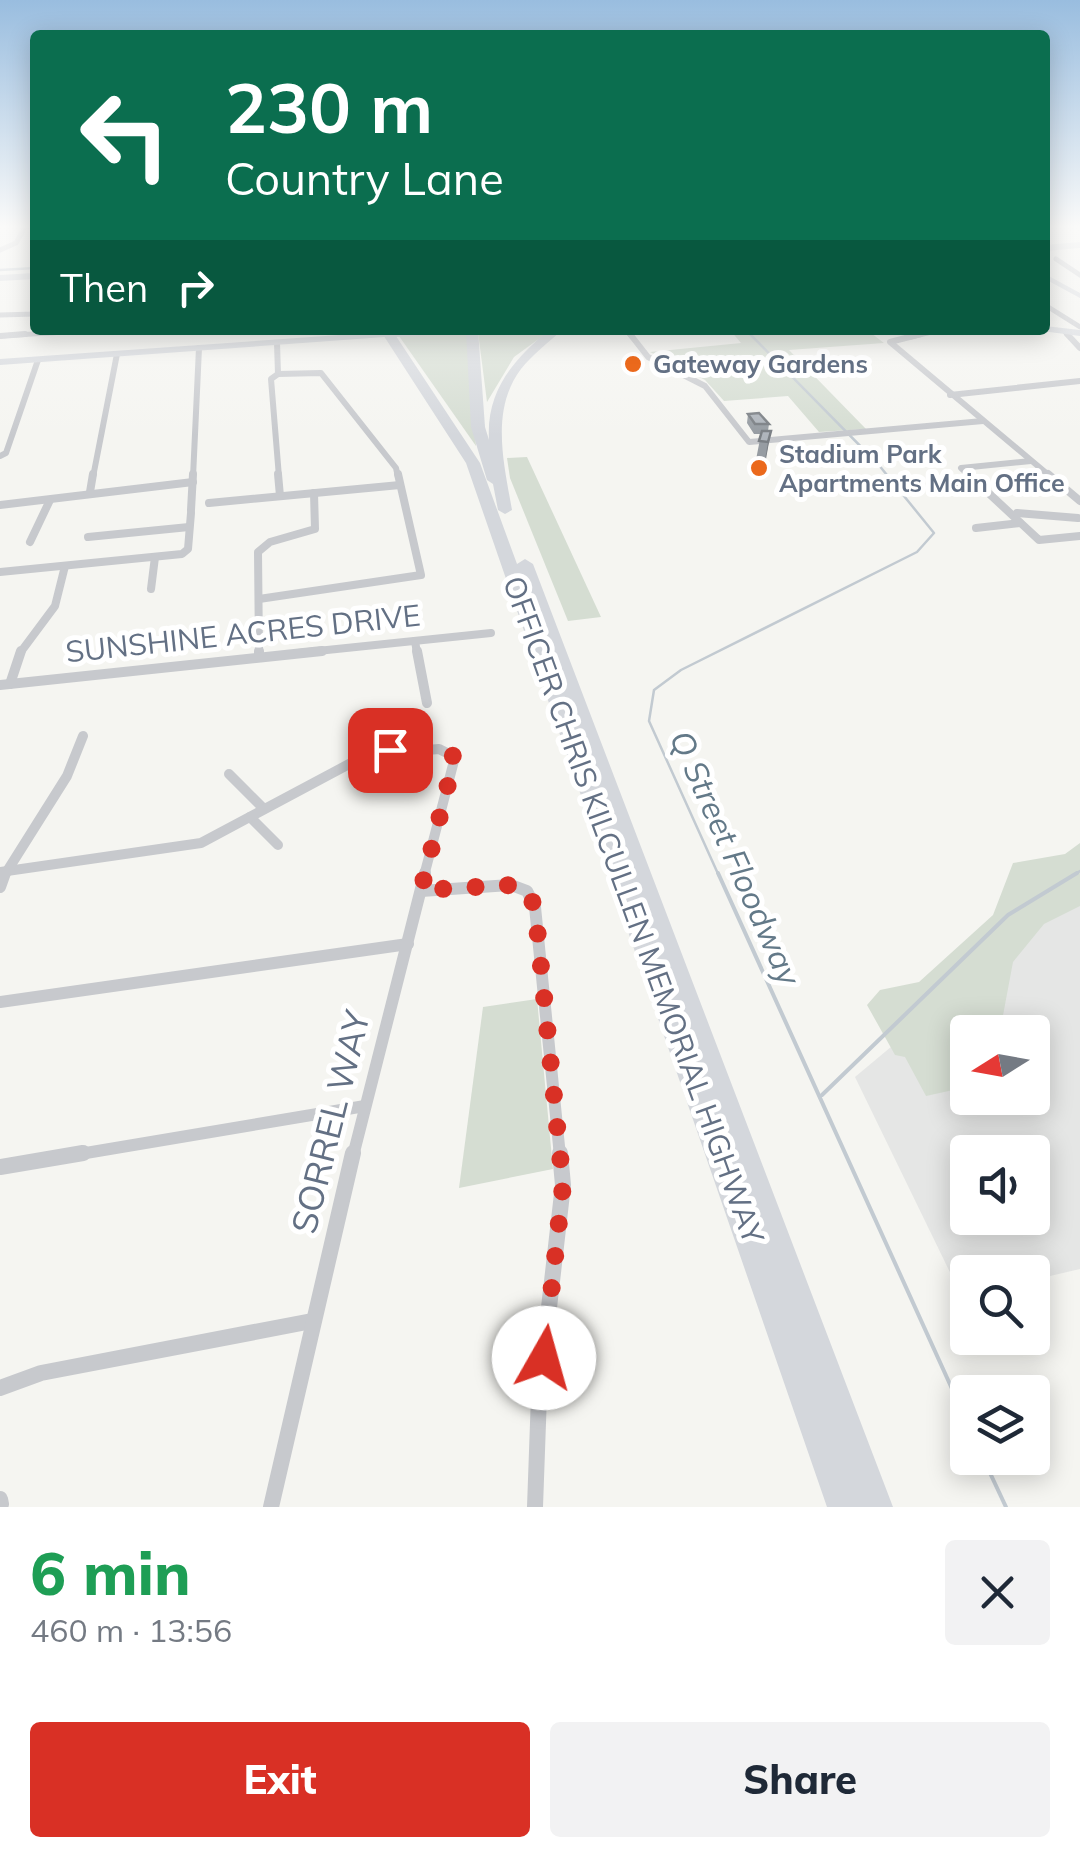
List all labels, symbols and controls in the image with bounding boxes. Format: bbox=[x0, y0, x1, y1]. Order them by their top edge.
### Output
text: 230 m bbox=[225, 63, 433, 151]
icon: left bbox=[60, 70, 190, 200]
text: Country Lane bbox=[225, 150, 504, 206]
icon: right bbox=[168, 260, 223, 315]
text: Then bbox=[60, 264, 148, 312]
place label: Gateway Gardens bbox=[653, 348, 868, 379]
marker: Gateway Gardens bbox=[622, 353, 644, 375]
place label: Stadium Park Apartments Main Office bbox=[779, 438, 1065, 498]
marker: Stadium Park Apartments Main Office bbox=[748, 457, 770, 479]
street label: OFFICER CHRIS KILCULLEN MEMORIAL HIGHWAY bbox=[495, 571, 773, 1249]
street label: SUNSHINE ACRES DRIVE bbox=[64, 595, 422, 671]
pin bbox=[348, 708, 433, 793]
icon: arrive bbox=[363, 723, 418, 778]
water label: Q Street Floodway bbox=[662, 724, 810, 992]
street label: SORREL WAY bbox=[281, 1005, 379, 1238]
north arrow bbox=[950, 1015, 1050, 1115]
map controls bbox=[950, 1015, 1050, 1475]
button: sound bbox=[950, 1135, 1050, 1235]
button: search bbox=[950, 1255, 1050, 1355]
position arrow bbox=[492, 1306, 596, 1410]
button: layers bbox=[950, 1375, 1050, 1475]
text: 6 min bbox=[30, 1535, 191, 1610]
button: close bbox=[945, 1540, 1050, 1645]
text: 460 m · 13:56 bbox=[30, 1610, 232, 1650]
button: Exit bbox=[30, 1722, 530, 1837]
button: Share bbox=[550, 1722, 1050, 1837]

